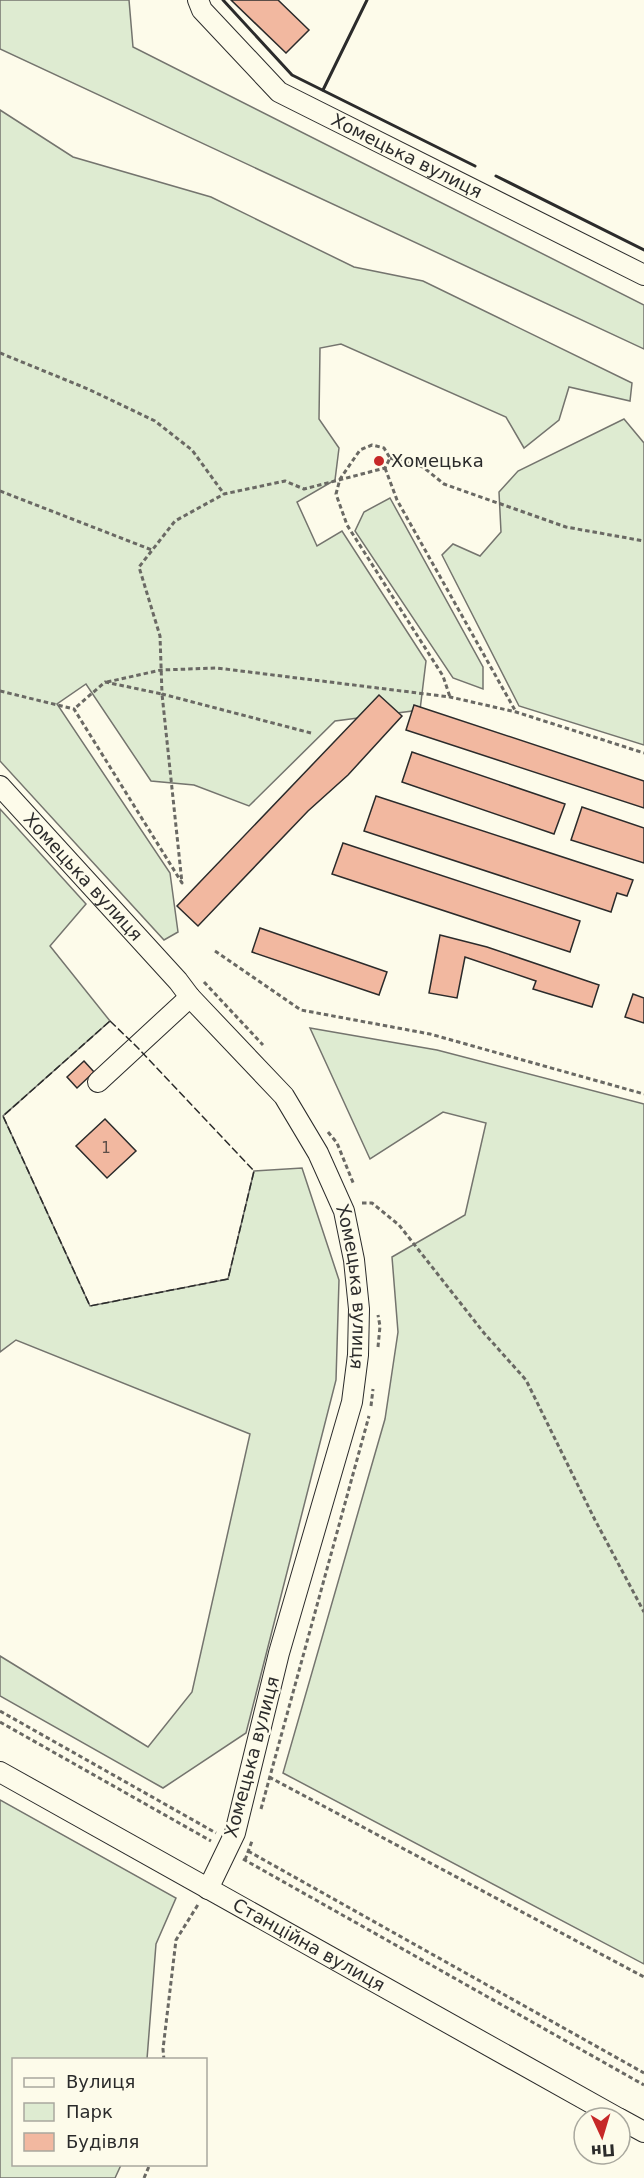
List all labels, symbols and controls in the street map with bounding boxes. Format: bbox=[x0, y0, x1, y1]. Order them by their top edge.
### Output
street label: Хомецька вулиця bbox=[328, 109, 486, 202]
place label: Хомецька bbox=[391, 450, 484, 471]
marker: Хомецька bbox=[372, 454, 386, 468]
street label: Хомецька вулиця bbox=[20, 808, 147, 945]
house number: 1 bbox=[101, 1139, 111, 1157]
street label: Хомецька вулиця bbox=[332, 1201, 370, 1371]
street label: Хомецька вулиця bbox=[220, 1674, 283, 1840]
street label: Станційна вулиця bbox=[229, 1894, 389, 1995]
legend bbox=[12, 2058, 207, 2166]
text: Вулиця bbox=[66, 2071, 135, 2092]
text: Парк bbox=[66, 2101, 113, 2122]
north arrow bbox=[572, 2106, 632, 2166]
text: Будівля bbox=[66, 2131, 139, 2152]
text: Пн bbox=[590, 2140, 616, 2161]

